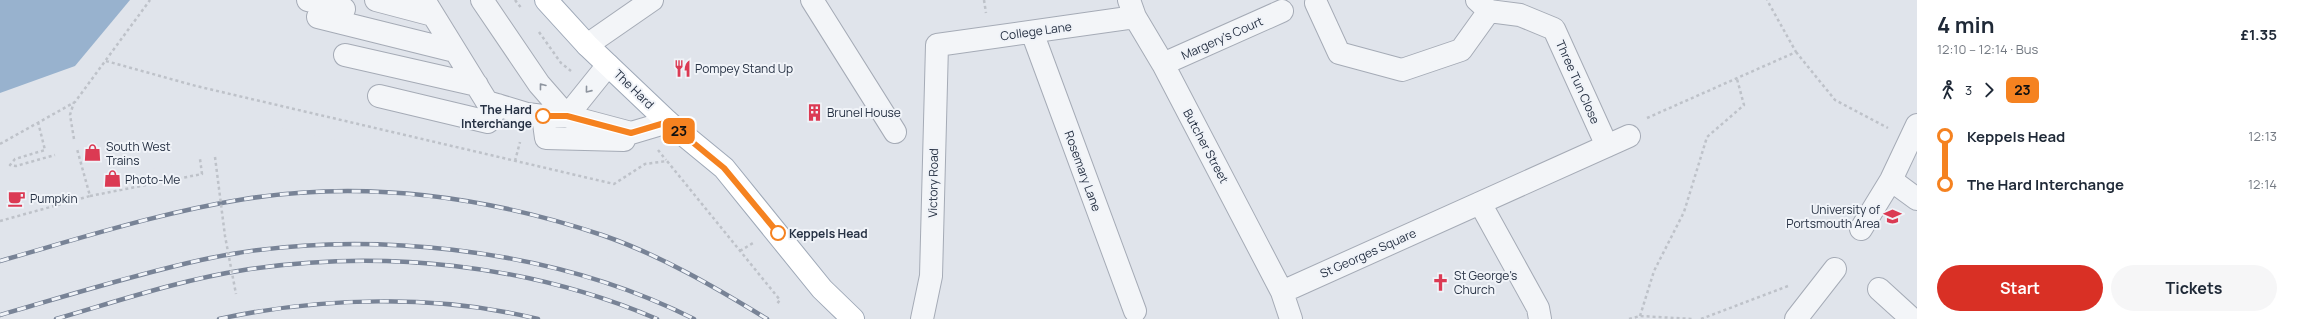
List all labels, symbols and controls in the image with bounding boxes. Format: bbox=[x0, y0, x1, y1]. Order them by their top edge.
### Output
text: 4 min bbox=[1937, 10, 1995, 40]
street label: Margery's Court bbox=[1178, 12, 1266, 64]
street label: College Lane bbox=[999, 18, 1073, 44]
text: £1.35 bbox=[2240, 24, 2277, 45]
street label: Three Tun Close bbox=[1552, 37, 1604, 127]
text: 12:10 – 12:14 · Bus bbox=[1937, 40, 2038, 58]
restaurant icon: Pompey Stand Up bbox=[672, 58, 692, 78]
place label: Pompey Stand Up bbox=[695, 60, 793, 77]
street label: The Hard bbox=[610, 66, 658, 112]
icon: walk bbox=[1937, 79, 1959, 101]
icon: forward bbox=[1978, 79, 2000, 101]
text: 23 bbox=[2014, 80, 2031, 99]
text: 3 bbox=[1965, 81, 1972, 99]
one-way arrow bbox=[539, 83, 546, 90]
one-way arrow bbox=[585, 86, 592, 93]
place label: The Hard Interchange bbox=[461, 101, 532, 132]
building icon: Brunel House bbox=[804, 102, 824, 122]
place label: Brunel House bbox=[827, 104, 901, 121]
street label: Butcher Street bbox=[1179, 106, 1233, 186]
marker: The Hard Interchange bbox=[535, 108, 551, 124]
line badge: 23 bbox=[661, 118, 697, 144]
text: 23 bbox=[671, 121, 687, 140]
text: Keppels Head bbox=[1967, 126, 2065, 147]
text: 12:13 bbox=[2248, 127, 2277, 145]
street label: Rosemary Lane bbox=[1061, 128, 1105, 214]
place label: South West Trains bbox=[106, 138, 171, 169]
shop icon: South West Trains bbox=[83, 143, 103, 163]
street label: Victory Road bbox=[924, 148, 942, 218]
shop icon: Photo-Me bbox=[102, 169, 122, 189]
place label: Photo-Me bbox=[125, 171, 180, 188]
text: The Hard Interchange bbox=[1967, 174, 2124, 195]
text: 12:14 bbox=[2248, 175, 2277, 193]
cafe icon: Pumpkin bbox=[7, 188, 27, 208]
place label: Pumpkin bbox=[30, 190, 78, 207]
place label: University of Portsmouth Area bbox=[1786, 201, 1881, 232]
school or university icon: University of Portsmouth Area bbox=[1883, 206, 1903, 226]
street label: St Georges Square bbox=[1317, 224, 1419, 282]
marker: Keppels Head bbox=[770, 225, 786, 241]
place label: Keppels Head bbox=[789, 225, 868, 242]
button: Start bbox=[1937, 265, 2103, 311]
button: Tickets bbox=[2111, 265, 2277, 311]
place label: St George's Church bbox=[1454, 267, 1517, 298]
church icon: St George's Church bbox=[1431, 272, 1451, 292]

